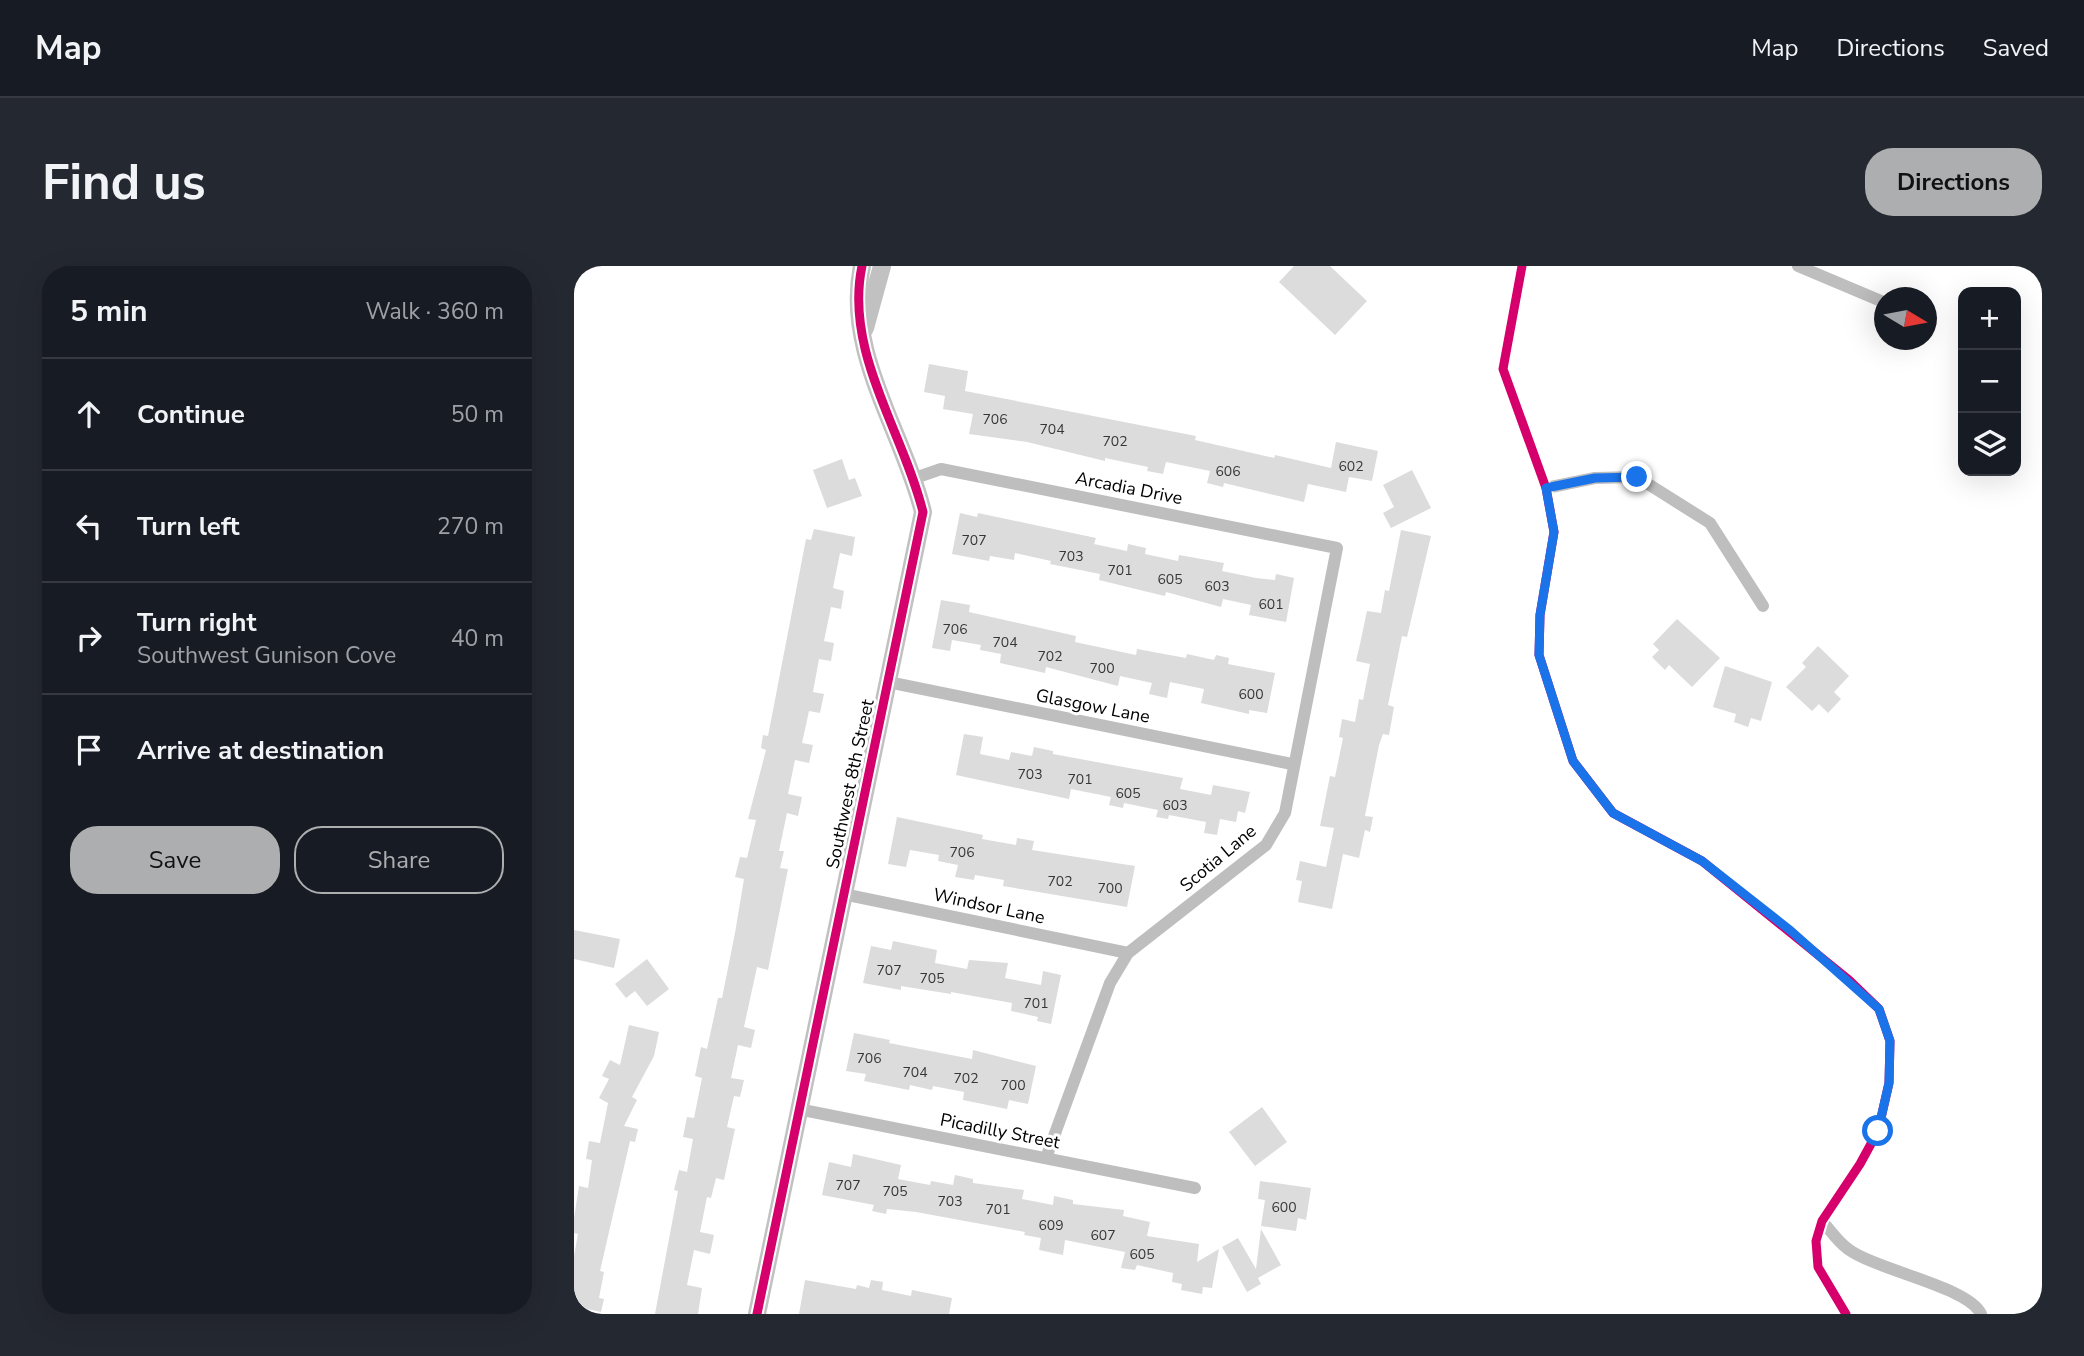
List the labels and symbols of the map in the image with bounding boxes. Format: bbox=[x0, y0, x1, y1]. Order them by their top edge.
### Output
north arrow bbox=[1874, 287, 1937, 350]
house number: 706 bbox=[982, 410, 1008, 429]
house number: 704 bbox=[1039, 420, 1065, 439]
house number: 702 bbox=[1102, 432, 1128, 451]
house number: 602 bbox=[1338, 457, 1364, 476]
route end bbox=[1621, 461, 1652, 492]
house number: 606 bbox=[1215, 462, 1241, 481]
street label: Arcadia Drive bbox=[1073, 466, 1185, 510]
house number: 707 bbox=[961, 531, 987, 550]
house number: 703 bbox=[1058, 547, 1084, 566]
house number: 701 bbox=[1107, 561, 1133, 580]
house number: 605 bbox=[1157, 570, 1183, 589]
house number: 603 bbox=[1204, 577, 1230, 596]
house number: 601 bbox=[1258, 595, 1284, 614]
house number: 706 bbox=[942, 620, 968, 639]
house number: 704 bbox=[992, 633, 1018, 652]
house number: 702 bbox=[1037, 647, 1063, 666]
house number: 700 bbox=[1089, 659, 1115, 678]
street label: Glasgow Lane bbox=[1034, 683, 1152, 729]
house number: 600 bbox=[1238, 685, 1264, 704]
street label: Southwest 8th Street bbox=[820, 696, 880, 871]
house number: 703 bbox=[1017, 765, 1043, 784]
house number: 701 bbox=[1067, 770, 1093, 789]
house number: 605 bbox=[1115, 784, 1141, 803]
house number: 603 bbox=[1162, 796, 1188, 815]
street label: Scotia Lane bbox=[1175, 819, 1261, 897]
house number: 706 bbox=[949, 843, 975, 862]
house number: 702 bbox=[1047, 872, 1073, 891]
house number: 700 bbox=[1097, 879, 1123, 898]
street label: Windsor Lane bbox=[931, 882, 1047, 930]
house number: 707 bbox=[876, 961, 902, 980]
house number: 705 bbox=[919, 969, 945, 988]
house number: 701 bbox=[1023, 994, 1049, 1013]
house number: 706 bbox=[856, 1049, 882, 1068]
house number: 704 bbox=[902, 1063, 928, 1082]
house number: 702 bbox=[953, 1069, 979, 1088]
house number: 700 bbox=[1000, 1076, 1026, 1095]
street label: Picadilly Street bbox=[938, 1108, 1063, 1155]
route start bbox=[1862, 1115, 1893, 1146]
house number: 707 bbox=[835, 1176, 861, 1195]
house number: 705 bbox=[882, 1182, 908, 1201]
house number: 703 bbox=[937, 1192, 963, 1211]
house number: 600 bbox=[1271, 1198, 1297, 1217]
house number: 701 bbox=[985, 1200, 1011, 1219]
house number: 609 bbox=[1038, 1216, 1064, 1235]
house number: 607 bbox=[1090, 1226, 1116, 1245]
house number: 605 bbox=[1129, 1245, 1155, 1264]

